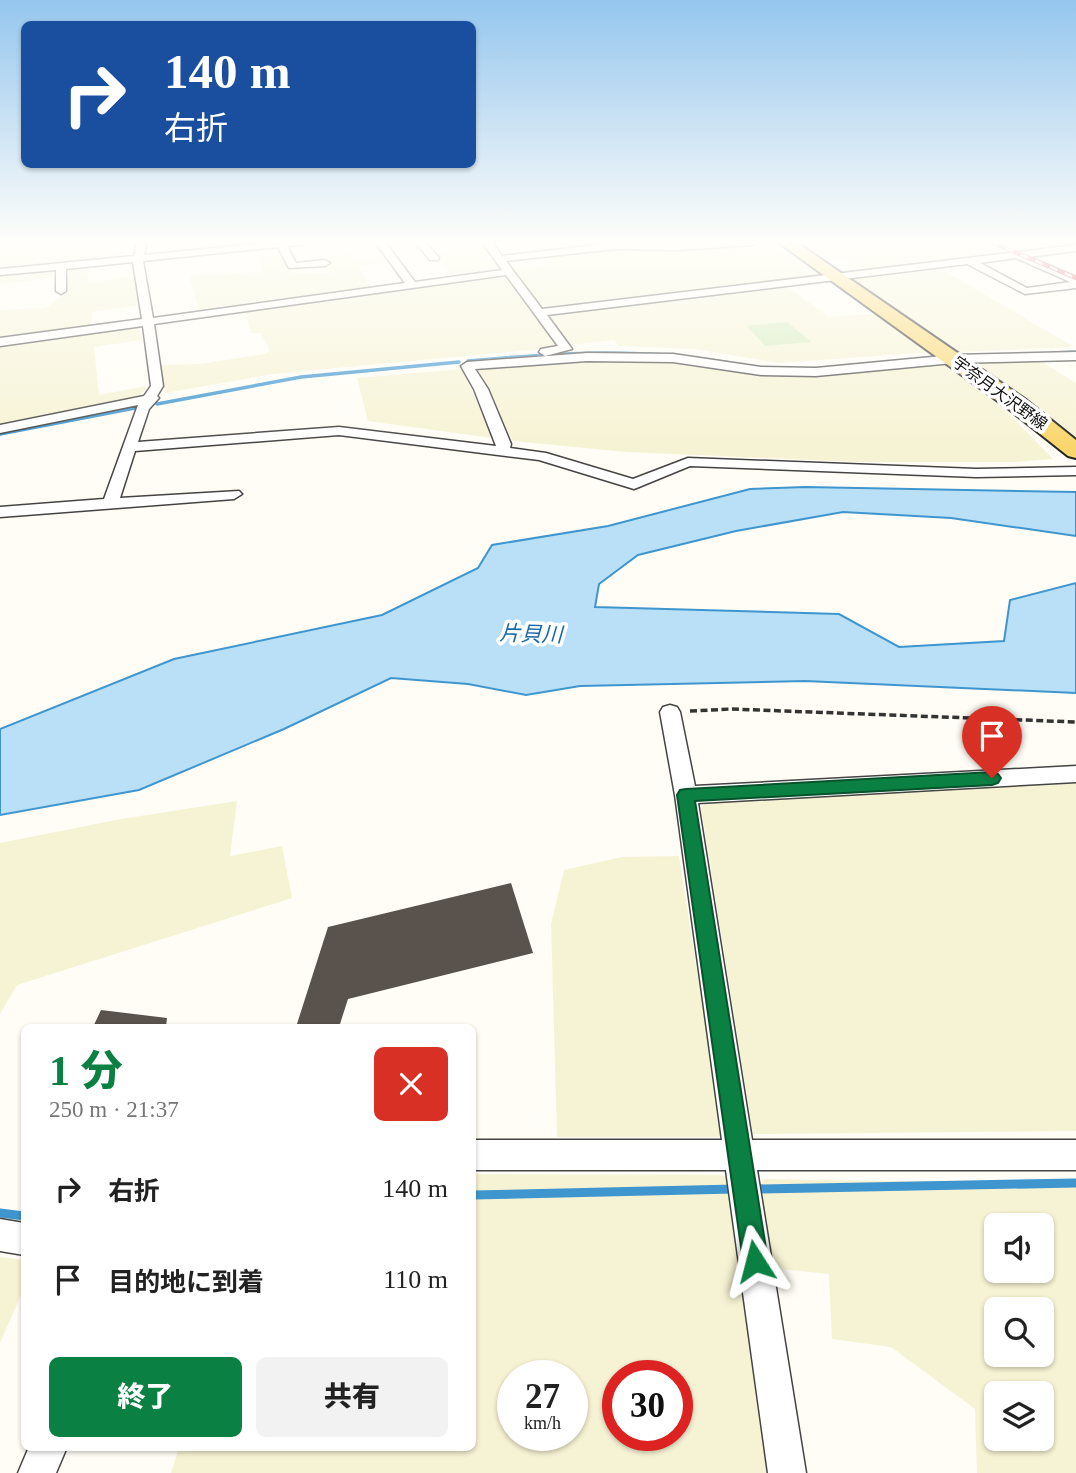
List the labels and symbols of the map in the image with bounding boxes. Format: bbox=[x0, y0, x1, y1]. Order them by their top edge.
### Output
street label: 宇奈月大沢野線 bbox=[950, 353, 1050, 433]
water label: 片貝川 bbox=[499, 621, 565, 647]
pin bbox=[962, 706, 1022, 778]
position arrow bbox=[718, 1224, 792, 1298]
speed limit sign: 30 bbox=[602, 1360, 693, 1451]

